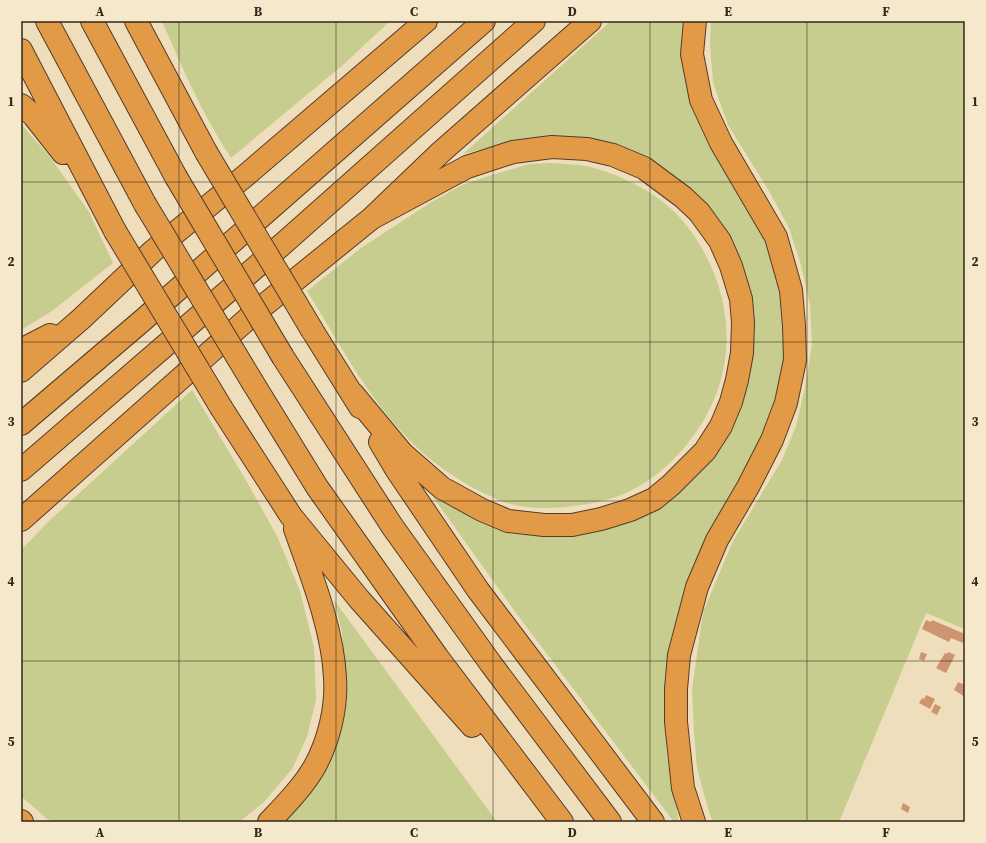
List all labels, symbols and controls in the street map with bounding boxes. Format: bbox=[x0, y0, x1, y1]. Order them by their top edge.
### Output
text: A bbox=[96, 3, 105, 20]
text: B bbox=[254, 3, 263, 20]
text: C bbox=[410, 3, 418, 20]
text: D bbox=[567, 3, 577, 20]
text: E bbox=[724, 3, 732, 20]
text: F bbox=[882, 3, 890, 20]
text: 1 bbox=[7, 93, 15, 110]
text: 1 bbox=[971, 93, 979, 110]
text: 2 bbox=[7, 253, 15, 270]
text: 2 bbox=[971, 253, 979, 270]
text: 3 bbox=[7, 413, 15, 430]
text: 3 bbox=[971, 413, 979, 430]
text: 4 bbox=[7, 573, 15, 590]
text: 4 bbox=[971, 573, 979, 590]
text: 5 bbox=[7, 733, 15, 750]
text: 5 bbox=[971, 733, 979, 750]
text: A bbox=[96, 824, 105, 841]
text: B bbox=[254, 824, 263, 841]
text: C bbox=[410, 824, 418, 841]
text: D bbox=[567, 824, 577, 841]
text: E bbox=[724, 824, 732, 841]
text: F bbox=[882, 824, 890, 841]

